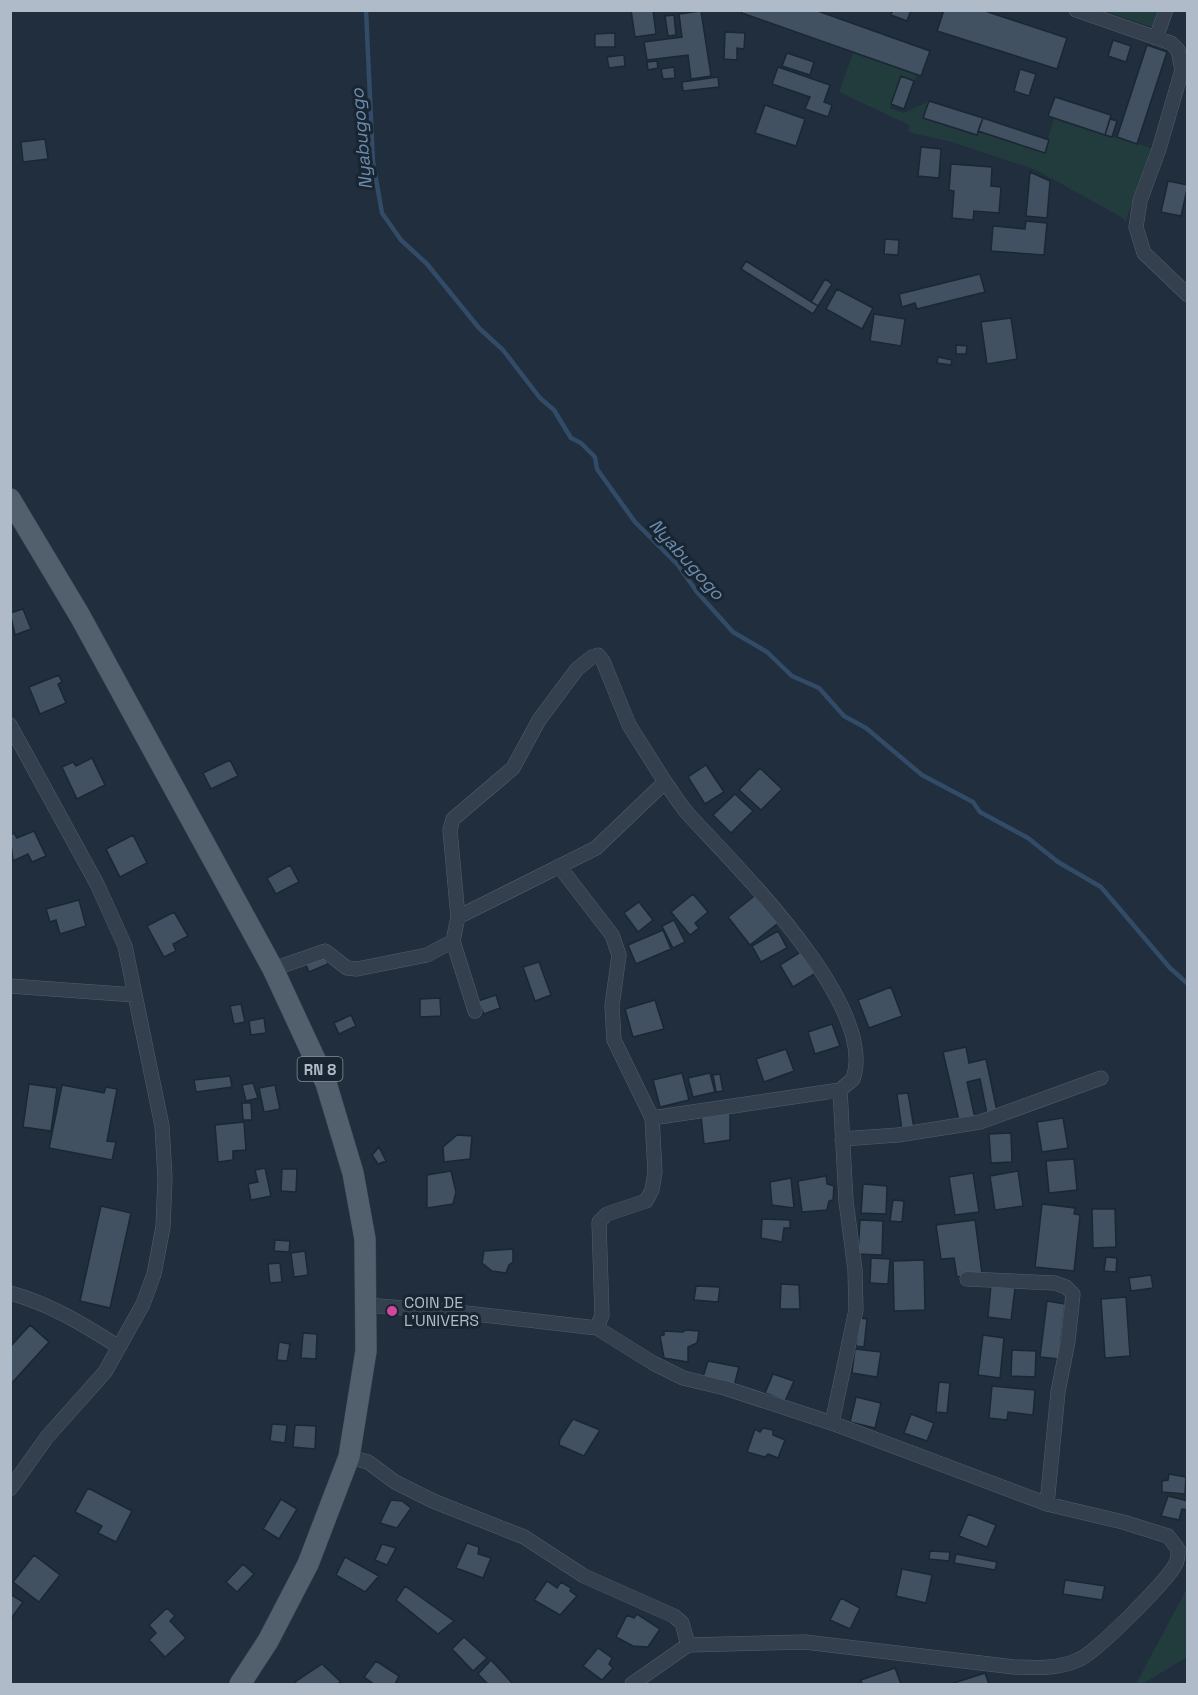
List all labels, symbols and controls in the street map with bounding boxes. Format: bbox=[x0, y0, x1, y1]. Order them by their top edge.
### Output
water label: Nyabugogo bbox=[345, 87, 377, 190]
water label: Nyabugogo bbox=[645, 514, 730, 605]
road number: RN 8 bbox=[298, 1057, 342, 1081]
place label: COIN DE L'UNIVERS bbox=[404, 1292, 479, 1331]
marker: COIN DE L'UNIVERS bbox=[385, 1304, 399, 1318]

